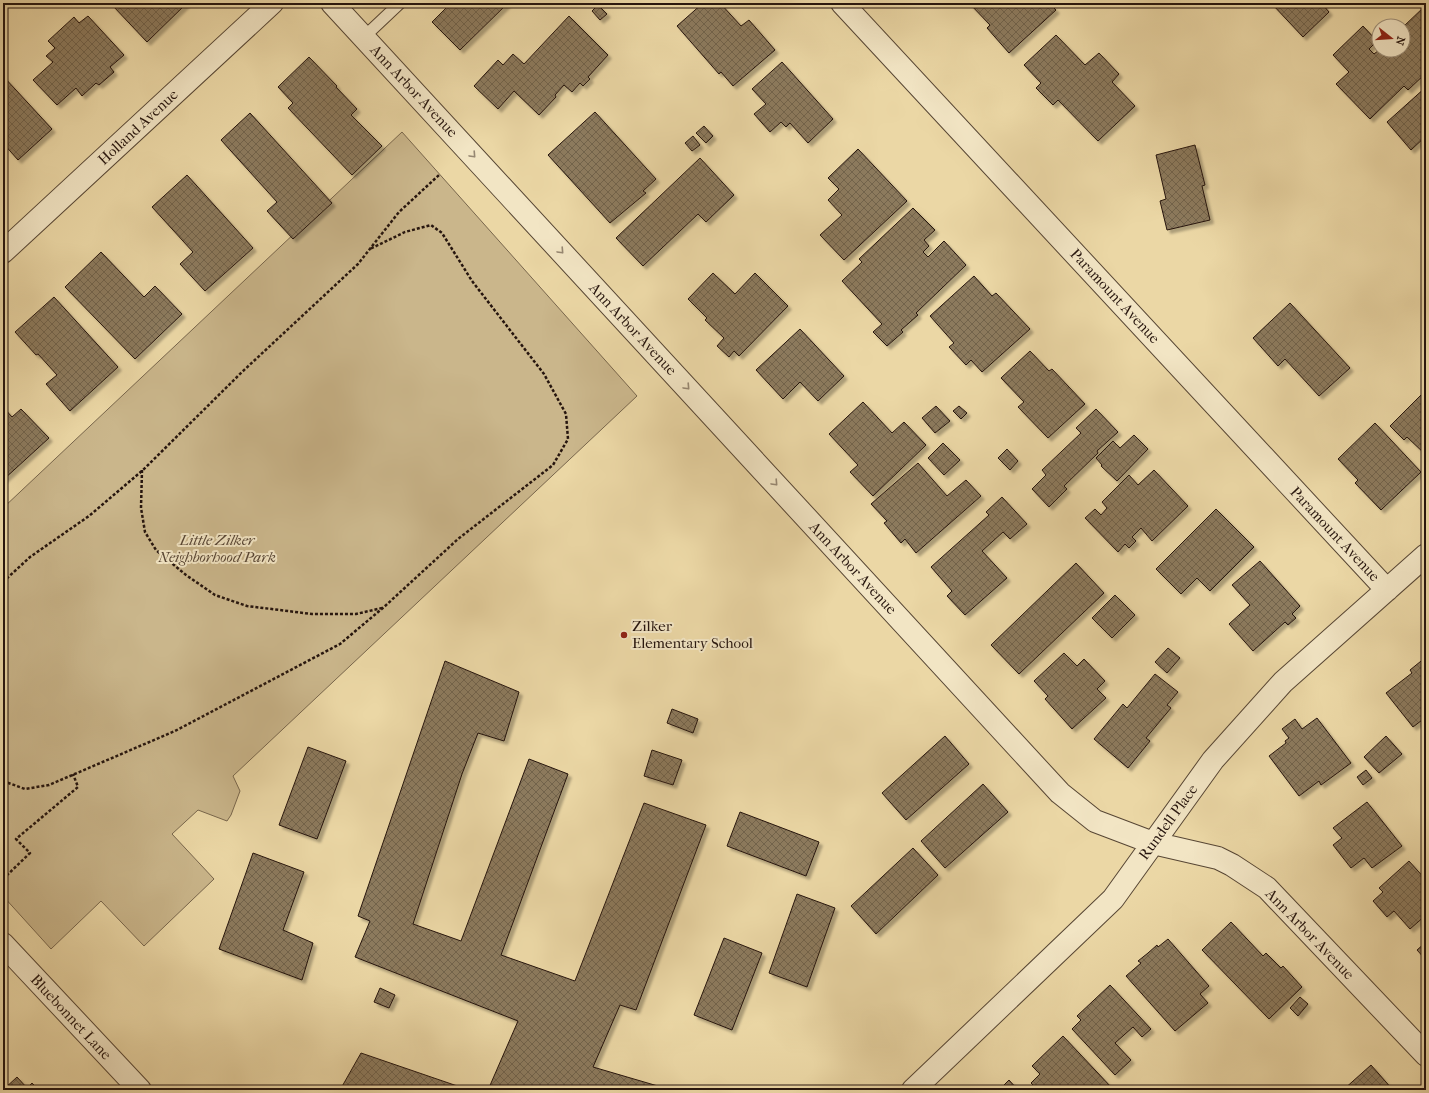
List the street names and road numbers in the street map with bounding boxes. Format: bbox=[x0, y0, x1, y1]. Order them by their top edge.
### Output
street label: Ann Arbor Avenue bbox=[366, 40, 462, 141]
street label: Holland Avenue bbox=[94, 85, 182, 169]
street label: Paramount Avenue bbox=[1066, 245, 1164, 348]
street label: Ann Arbor Avenue bbox=[585, 278, 681, 379]
street label: Paramount Avenue bbox=[1286, 483, 1384, 586]
street label: Ann Arbor Avenue bbox=[805, 517, 901, 618]
street label: Rundell Place bbox=[1135, 780, 1202, 863]
street label: Ann Arbor Avenue bbox=[1261, 884, 1358, 984]
street label: Bluebonnet Lane bbox=[27, 970, 116, 1064]

